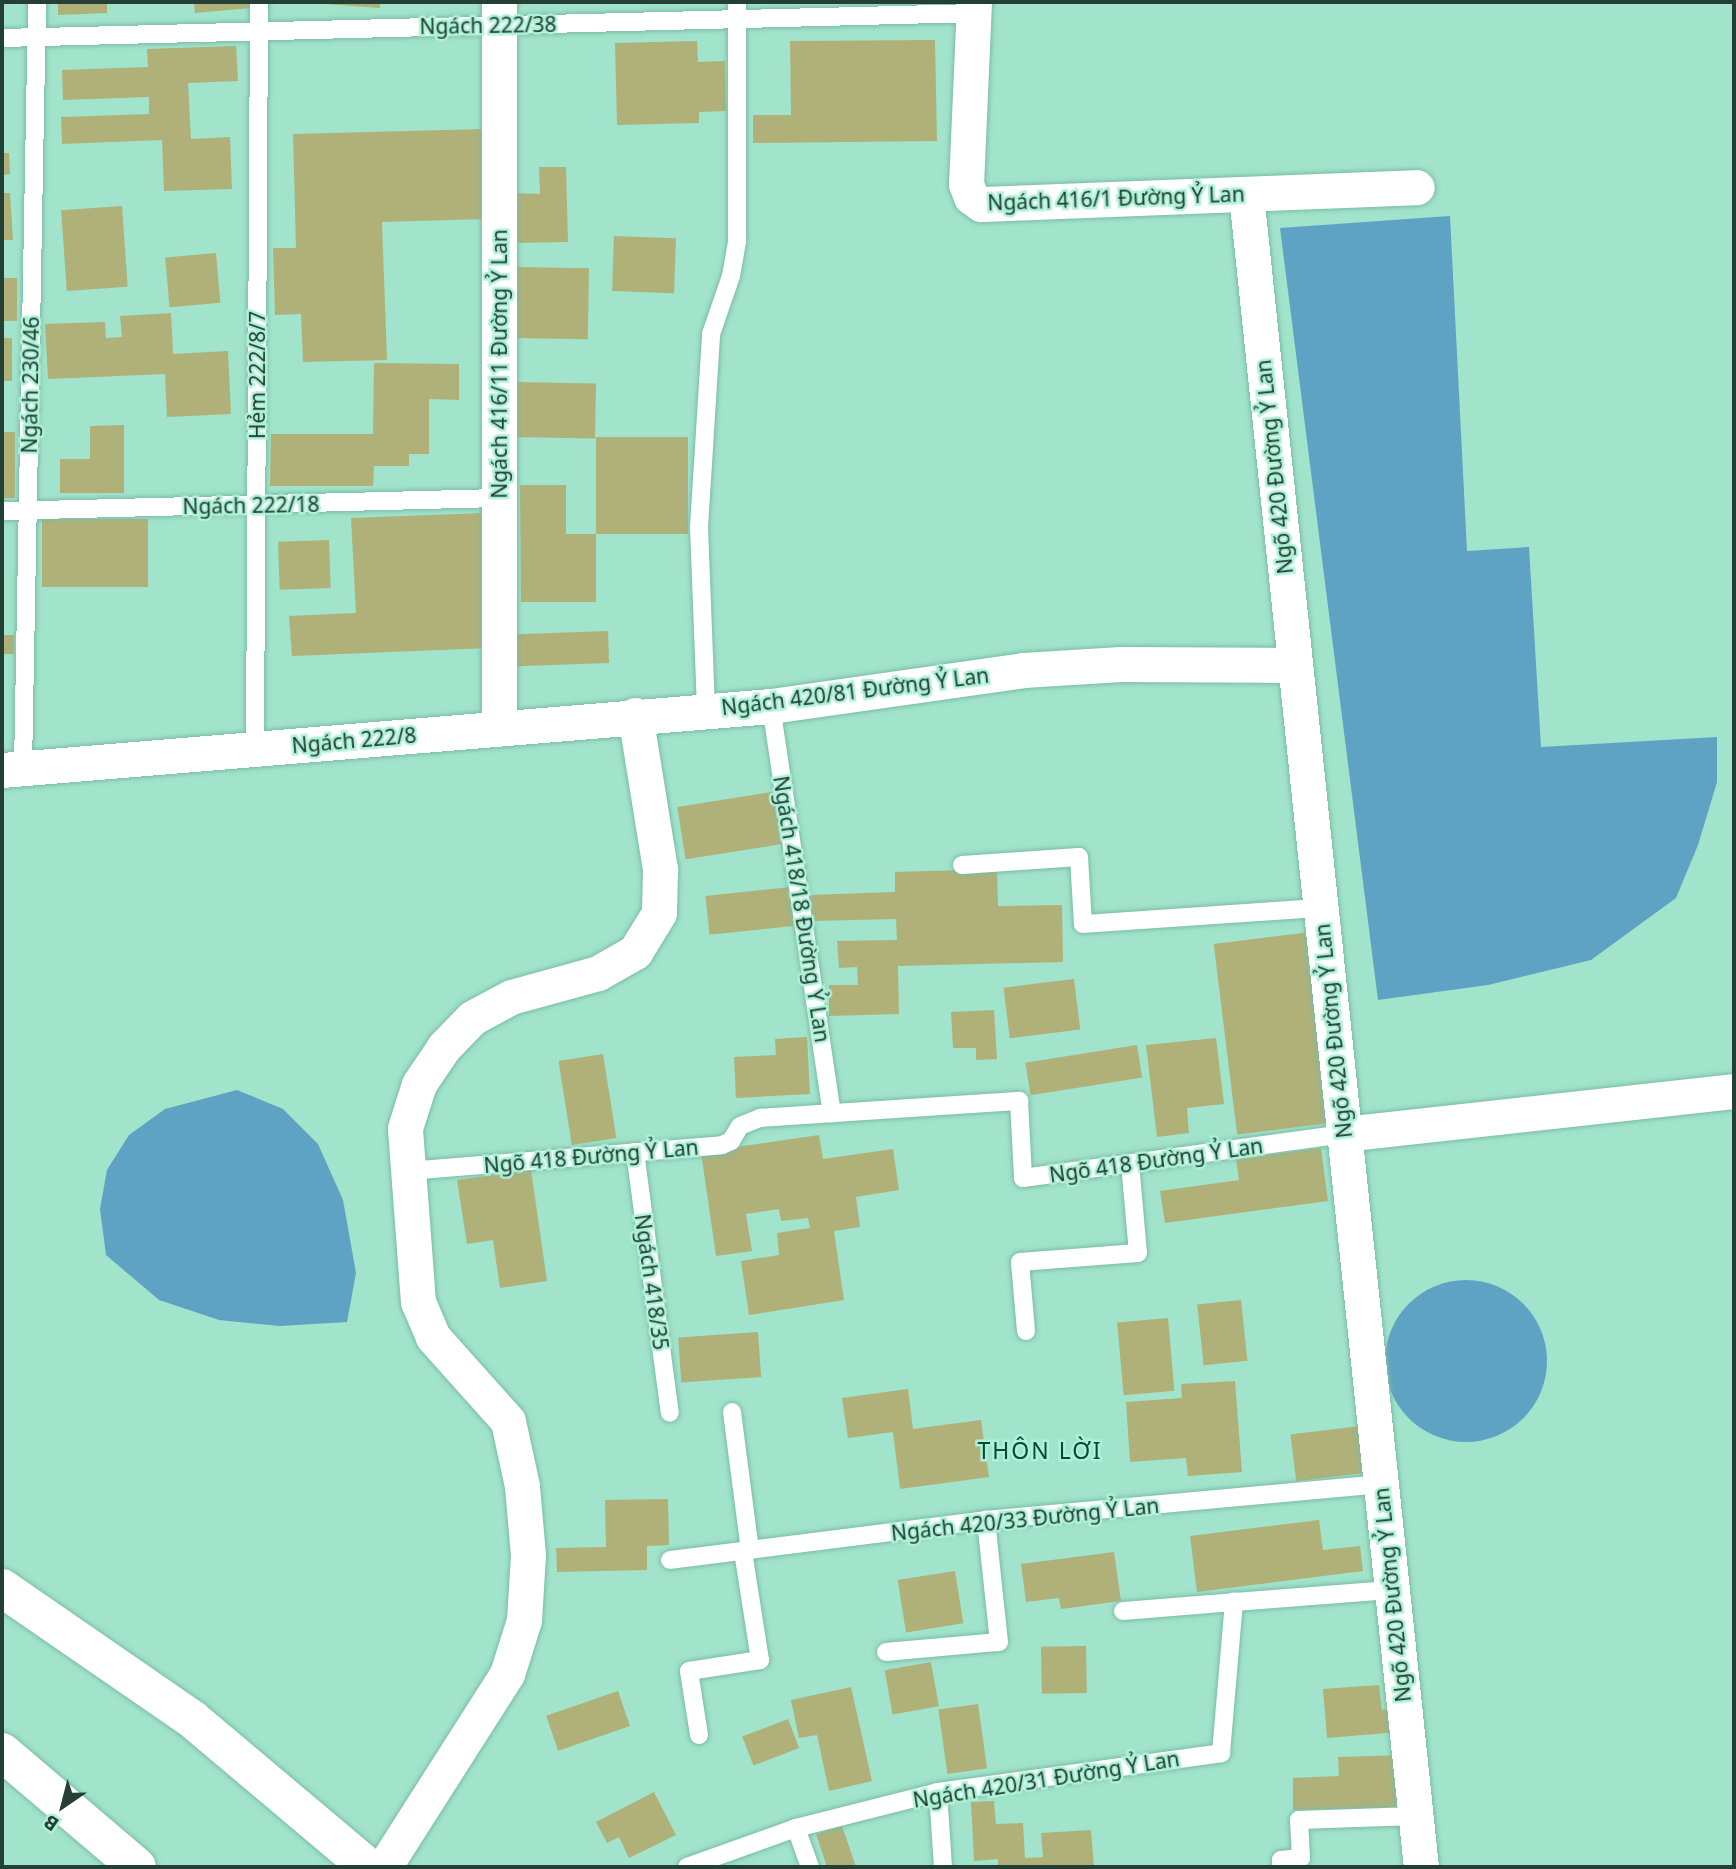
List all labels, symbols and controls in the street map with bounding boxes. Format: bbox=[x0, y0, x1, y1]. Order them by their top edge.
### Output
street label: Ngách 222/38 bbox=[419, 11, 557, 39]
street label: Ngách 416/1 Đường Ỷ Lan bbox=[987, 181, 1245, 215]
street label: Ngách 416/11 Đường Ỷ Lan bbox=[486, 229, 512, 499]
street label: Hẻm 222/8/7 bbox=[244, 311, 270, 439]
street label: Ngách 230/46 bbox=[16, 316, 44, 454]
street label: Ngõ 420 Đường Ỷ Lan bbox=[1250, 359, 1298, 575]
street label: Ngách 222/18 bbox=[182, 491, 320, 519]
street label: Ngách 420/81 Đường Ỷ Lan bbox=[720, 662, 990, 720]
street label: Ngách 222/8 bbox=[291, 722, 417, 758]
street label: Ngách 418/18 Đường Ỷ Lan bbox=[768, 774, 836, 1044]
street label: Ngõ 420 Đường Ỷ Lan bbox=[1309, 923, 1357, 1139]
street label: Ngõ 418 Đường Ỷ Lan bbox=[1048, 1133, 1264, 1187]
street label: Ngõ 418 Đường Ỷ Lan bbox=[483, 1134, 699, 1178]
street label: Ngách 418/35 bbox=[630, 1212, 674, 1352]
district label: THÔN LỜI bbox=[978, 1436, 1102, 1464]
street label: Ngõ 420 Đường Ỷ Lan bbox=[1368, 1487, 1416, 1703]
street label: Ngách 420/33 Đường Ỷ Lan bbox=[890, 1492, 1160, 1546]
street label: Ngách 420/31 Đường Ỷ Lan bbox=[911, 1745, 1181, 1813]
north arrow bbox=[28, 1771, 98, 1841]
text: B bbox=[38, 1809, 64, 1837]

